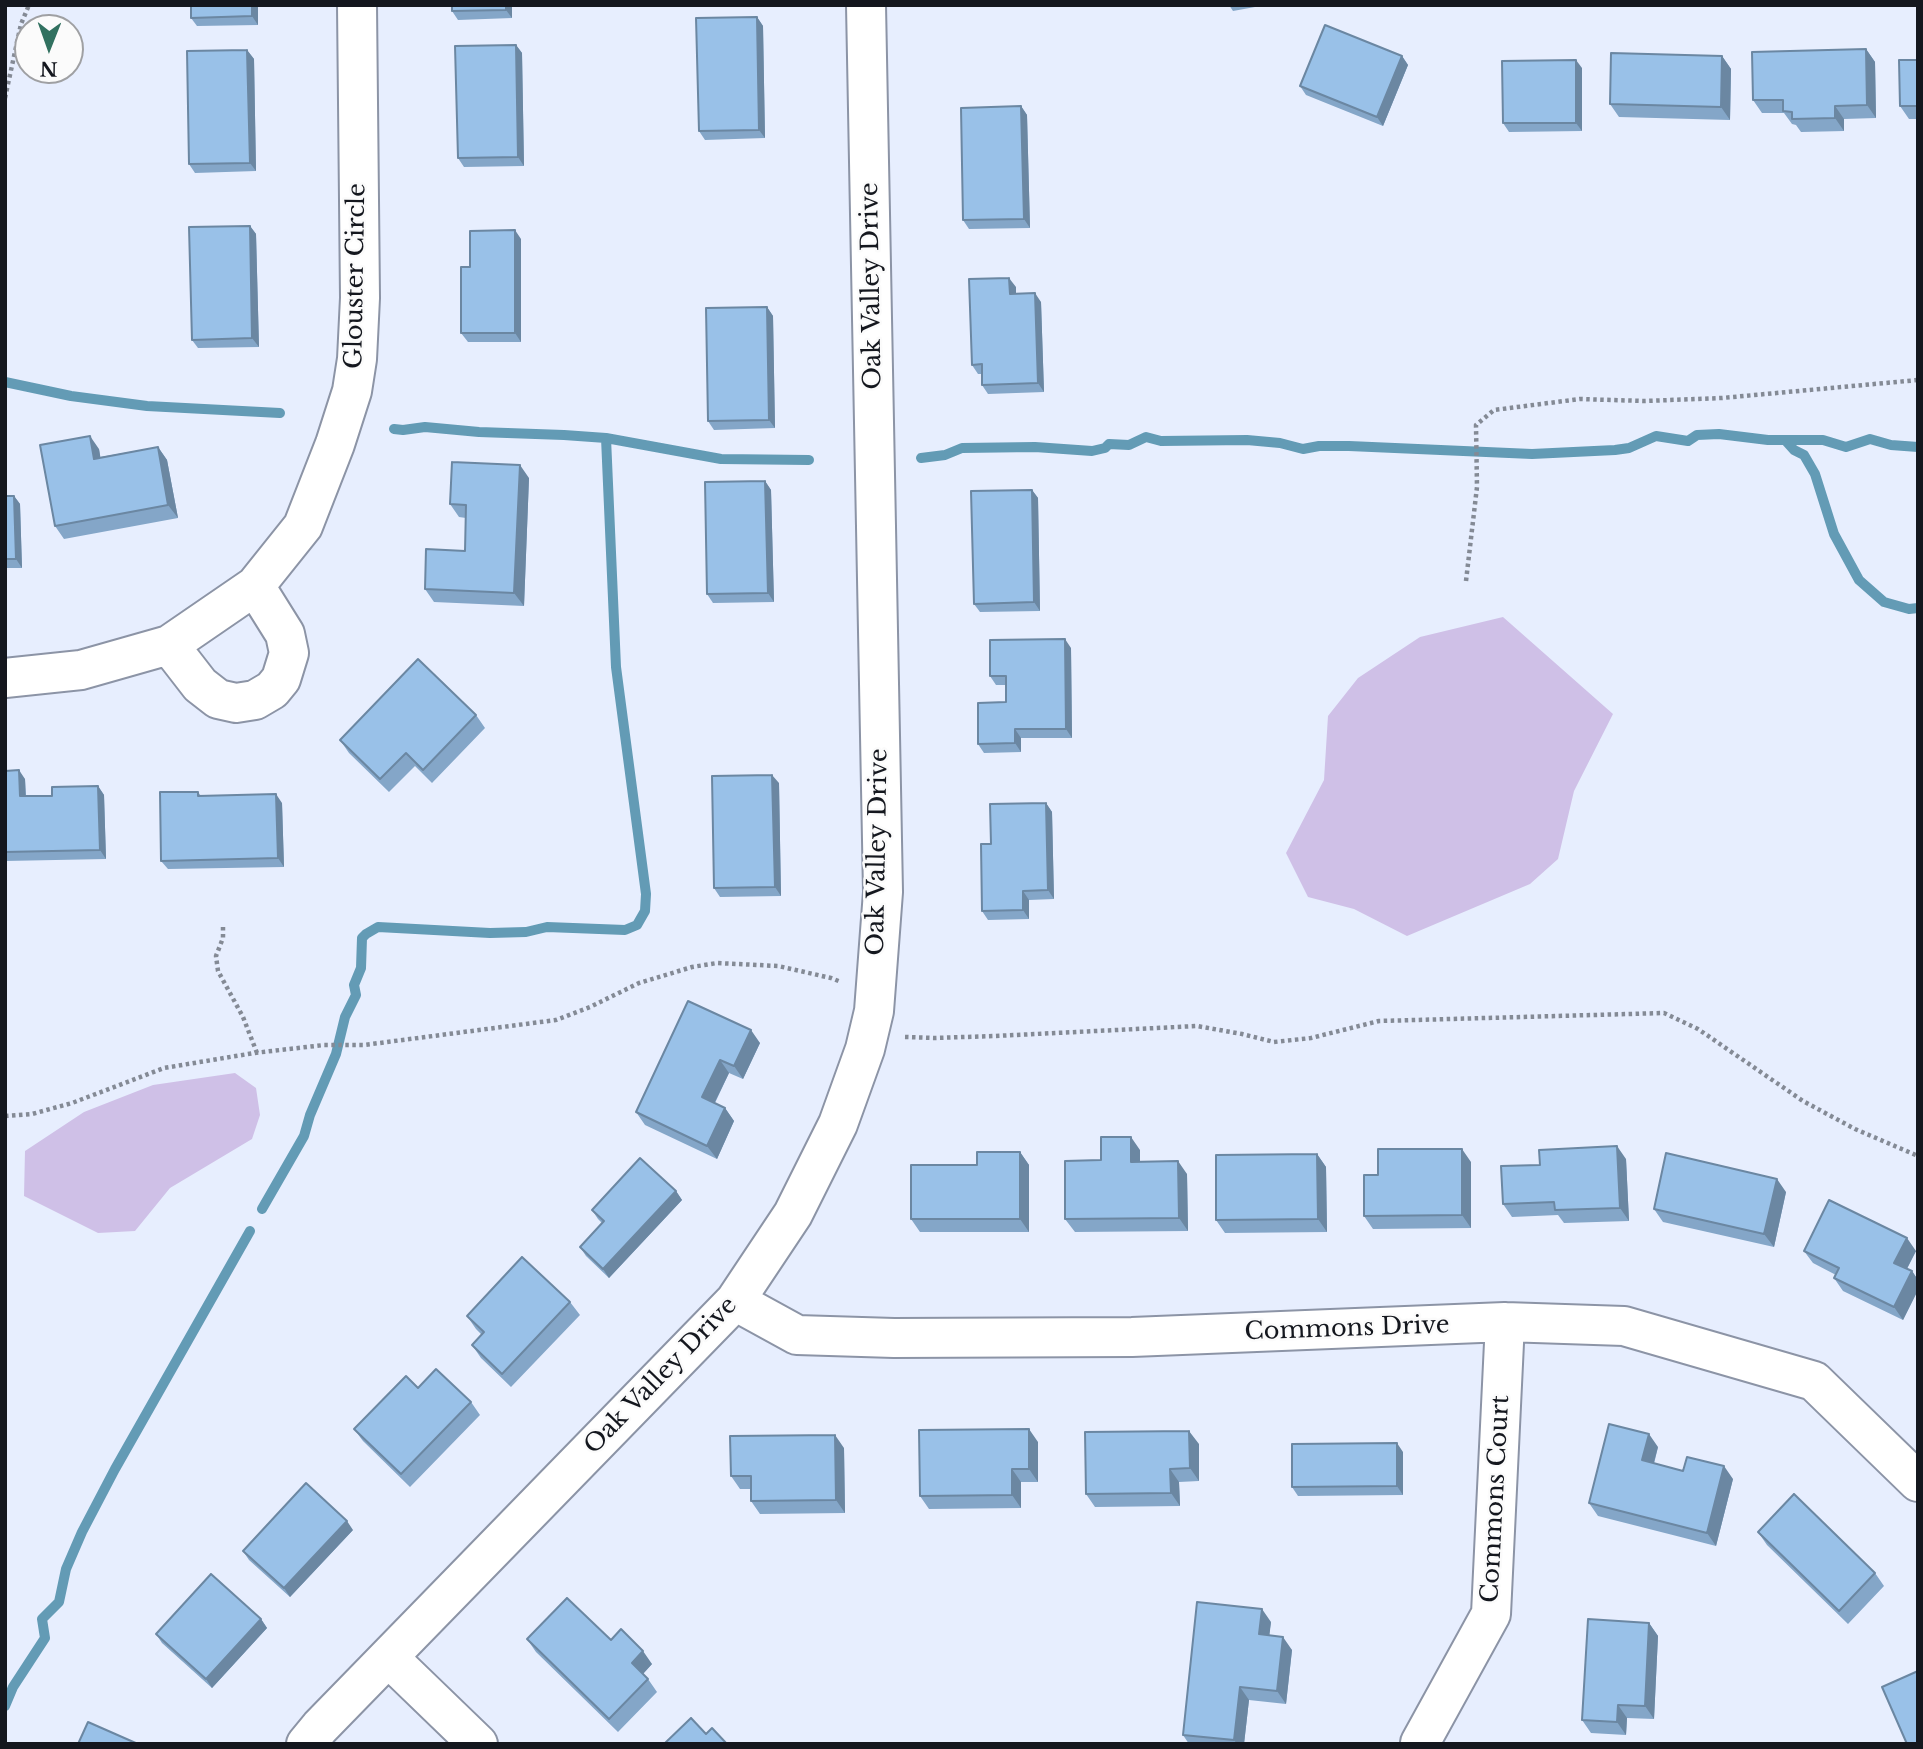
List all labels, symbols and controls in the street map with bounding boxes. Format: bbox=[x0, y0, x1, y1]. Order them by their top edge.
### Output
north arrow bbox=[14, 14, 84, 84]
text: N bbox=[40, 57, 58, 80]
street label: Oak Valley Drive bbox=[856, 182, 888, 390]
street label: Glouster Circle bbox=[340, 183, 372, 369]
street label: Oak Valley Drive bbox=[862, 748, 894, 956]
street label: Oak Valley Drive bbox=[579, 1291, 743, 1461]
street label: Commons Drive bbox=[1244, 1311, 1450, 1347]
street label: Commons Court bbox=[1476, 1394, 1516, 1604]

